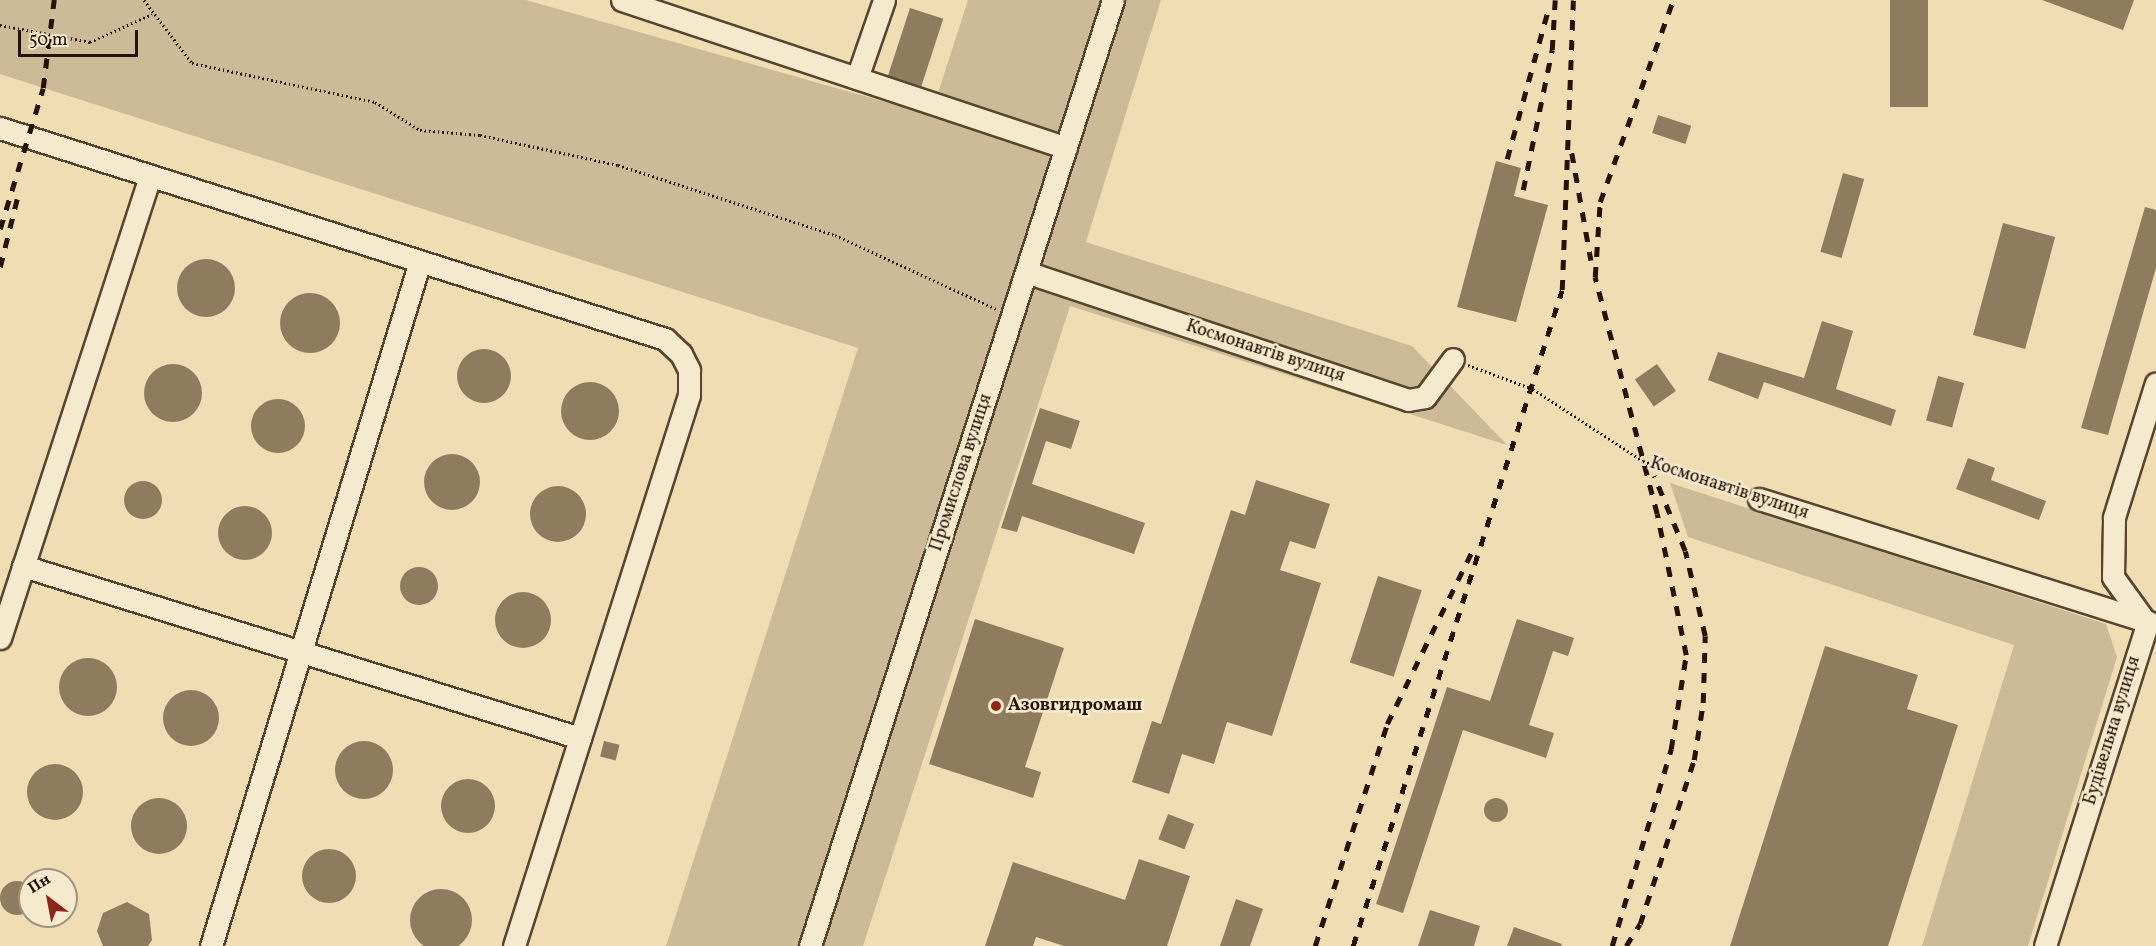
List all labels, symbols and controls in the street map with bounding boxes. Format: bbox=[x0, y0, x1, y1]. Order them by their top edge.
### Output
scale bar bbox=[21, 18, 141, 56]
text: 50 m bbox=[29, 28, 68, 53]
street label: Космонавтів вулиця bbox=[1183, 316, 1347, 388]
street label: Промислова вулиця bbox=[926, 392, 998, 554]
street label: Космонавтів вулиця bbox=[1647, 453, 1811, 525]
street label: Будівельна вулиця bbox=[2080, 654, 2146, 808]
place label: Азовгидромаш bbox=[1008, 695, 1142, 717]
marker: Азовгидромаш bbox=[989, 699, 1003, 713]
north arrow bbox=[18, 868, 78, 928]
text: Пн bbox=[24, 869, 55, 900]

